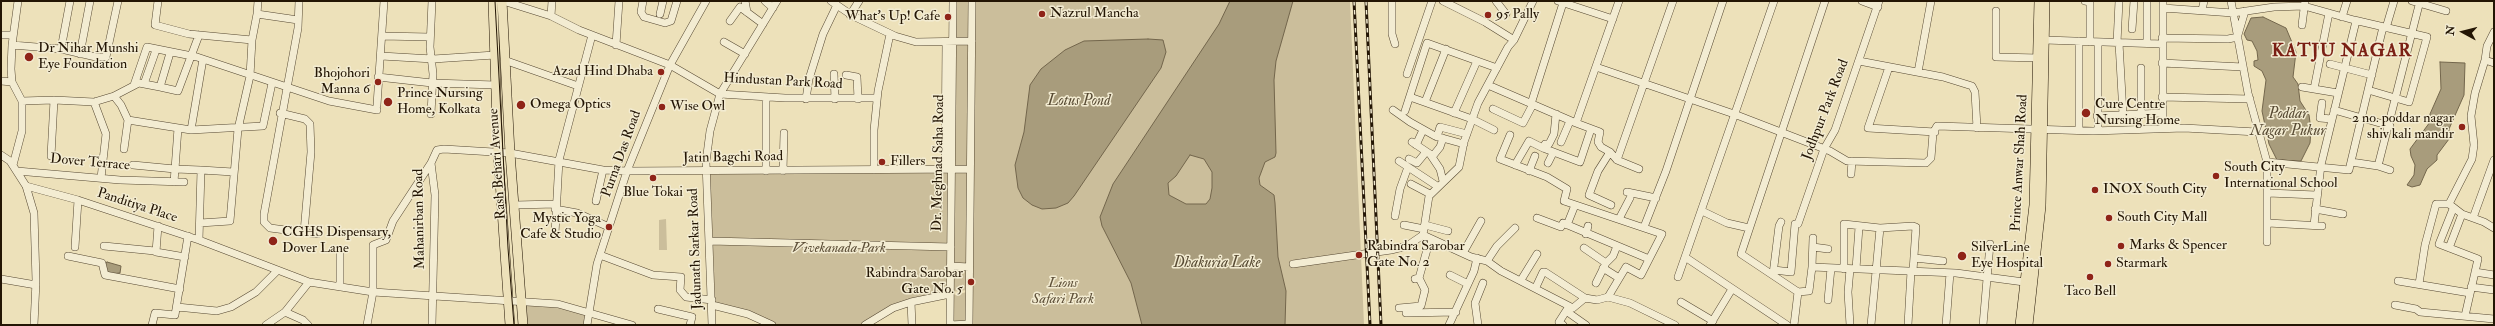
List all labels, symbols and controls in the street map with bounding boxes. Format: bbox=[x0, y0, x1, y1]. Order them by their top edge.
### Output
place label: Nazrul Mancha bbox=[1050, 6, 1139, 22]
place label: 95 Pally bbox=[1496, 7, 1539, 23]
place label: What's Up! Cafe bbox=[845, 9, 940, 25]
marker: Nazrul Mancha bbox=[1037, 9, 1047, 19]
marker: 95 Pally bbox=[1483, 10, 1493, 20]
marker: What's Up! Cafe bbox=[943, 12, 953, 22]
north arrow bbox=[2443, 12, 2483, 52]
text: N bbox=[2444, 25, 2458, 36]
place label: Dr Nihar Munshi Eye Foundation bbox=[38, 41, 139, 74]
district label: KATJU NAGAR bbox=[2272, 41, 2412, 63]
marker: Dr Nihar Munshi Eye Foundation bbox=[23, 51, 35, 63]
street label: Jodhpur Park Road bbox=[1799, 57, 1853, 163]
place label: Azad Hind Dhaba bbox=[552, 64, 653, 80]
place label: Bhojohori Manna 6 bbox=[314, 66, 370, 98]
marker: Azad Hind Dhaba bbox=[656, 67, 666, 77]
street label: Hindustan Park Road bbox=[723, 70, 843, 94]
marker: Bhojohori Manna 6 bbox=[373, 77, 383, 87]
place label: Prince Nursing Home, Kolkata bbox=[397, 86, 483, 118]
water label: Lotus Pond bbox=[1047, 93, 1111, 111]
street label: Dr. Meghnad Saha Road bbox=[929, 94, 949, 232]
street label: Prince Anwar Shah Road bbox=[2008, 94, 2032, 232]
marker: Prince Nursing Home, Kolkata bbox=[382, 96, 394, 108]
place label: Omega Optics bbox=[530, 97, 611, 113]
place label: Cure Centre Nursing Home bbox=[2095, 97, 2180, 130]
marker: Omega Optics bbox=[515, 99, 527, 111]
place label: Wise Owl bbox=[670, 99, 725, 115]
marker: Wise Owl bbox=[657, 102, 667, 112]
water label: Poddar Nagar Pukur bbox=[2250, 106, 2326, 141]
marker: Cure Centre Nursing Home bbox=[2080, 107, 2092, 119]
street label: Rash Behari Avenue bbox=[486, 108, 510, 220]
street label: Purna Das Road bbox=[599, 108, 645, 200]
place label: 2 no. poddar nagar shiv kali mandir bbox=[2352, 111, 2454, 144]
marker: 2 no. poddar nagar shiv kali mandir bbox=[2457, 122, 2467, 132]
street label: Jatin Bagchi Road bbox=[683, 149, 783, 167]
street label: Dover Terrace bbox=[49, 151, 131, 175]
place label: Fillers bbox=[890, 154, 925, 170]
marker: Fillers bbox=[877, 157, 887, 167]
place label: South City International School bbox=[2224, 160, 2338, 192]
street label: Mahanirban Road bbox=[411, 169, 429, 269]
marker: South City International School bbox=[2211, 171, 2221, 181]
marker: Blue Tokai bbox=[648, 173, 658, 183]
place label: INOX South City bbox=[2103, 182, 2207, 198]
street label: Panditiya Place bbox=[95, 185, 179, 227]
place label: Blue Tokai bbox=[623, 185, 683, 201]
marker: INOX South City bbox=[2090, 185, 2100, 195]
street label: Jadunath Sarkar Road bbox=[685, 188, 707, 310]
place label: South City Mall bbox=[2117, 210, 2207, 226]
place label: Mystic Yoga Cafe & Studio bbox=[520, 211, 601, 244]
marker: South City Mall bbox=[2104, 213, 2114, 223]
marker: Mystic Yoga Cafe & Studio bbox=[604, 222, 614, 232]
place label: CGHS Dispensary, Dover Lane bbox=[282, 225, 391, 258]
marker: CGHS Dispensary, Dover Lane bbox=[267, 235, 279, 247]
place label: Marks & Spencer bbox=[2129, 238, 2227, 254]
place label: Rabindra Sarobar Gate No. 2 bbox=[1367, 239, 1465, 272]
place label: SilverLine Eye Hospital bbox=[1971, 240, 2043, 272]
park label: Vivekanada Park bbox=[792, 241, 886, 257]
marker: Marks & Spencer bbox=[2116, 241, 2126, 251]
marker: Rabindra Sarobar Gate No. 2 bbox=[1354, 250, 1364, 260]
marker: SilverLine Eye Hospital bbox=[1956, 250, 1968, 262]
water label: Dhakuria Lake bbox=[1174, 255, 1260, 273]
place label: Starmark bbox=[2116, 256, 2168, 272]
marker: Starmark bbox=[2103, 259, 2113, 269]
place label: Rabindra Sarobar Gate No. 5 bbox=[865, 266, 963, 298]
marker: Taco Bell bbox=[2085, 272, 2095, 282]
park label: Lions Safari Park bbox=[1032, 276, 1094, 308]
marker: Rabindra Sarobar Gate No. 5 bbox=[966, 277, 976, 287]
place label: Taco Bell bbox=[2064, 284, 2116, 300]

